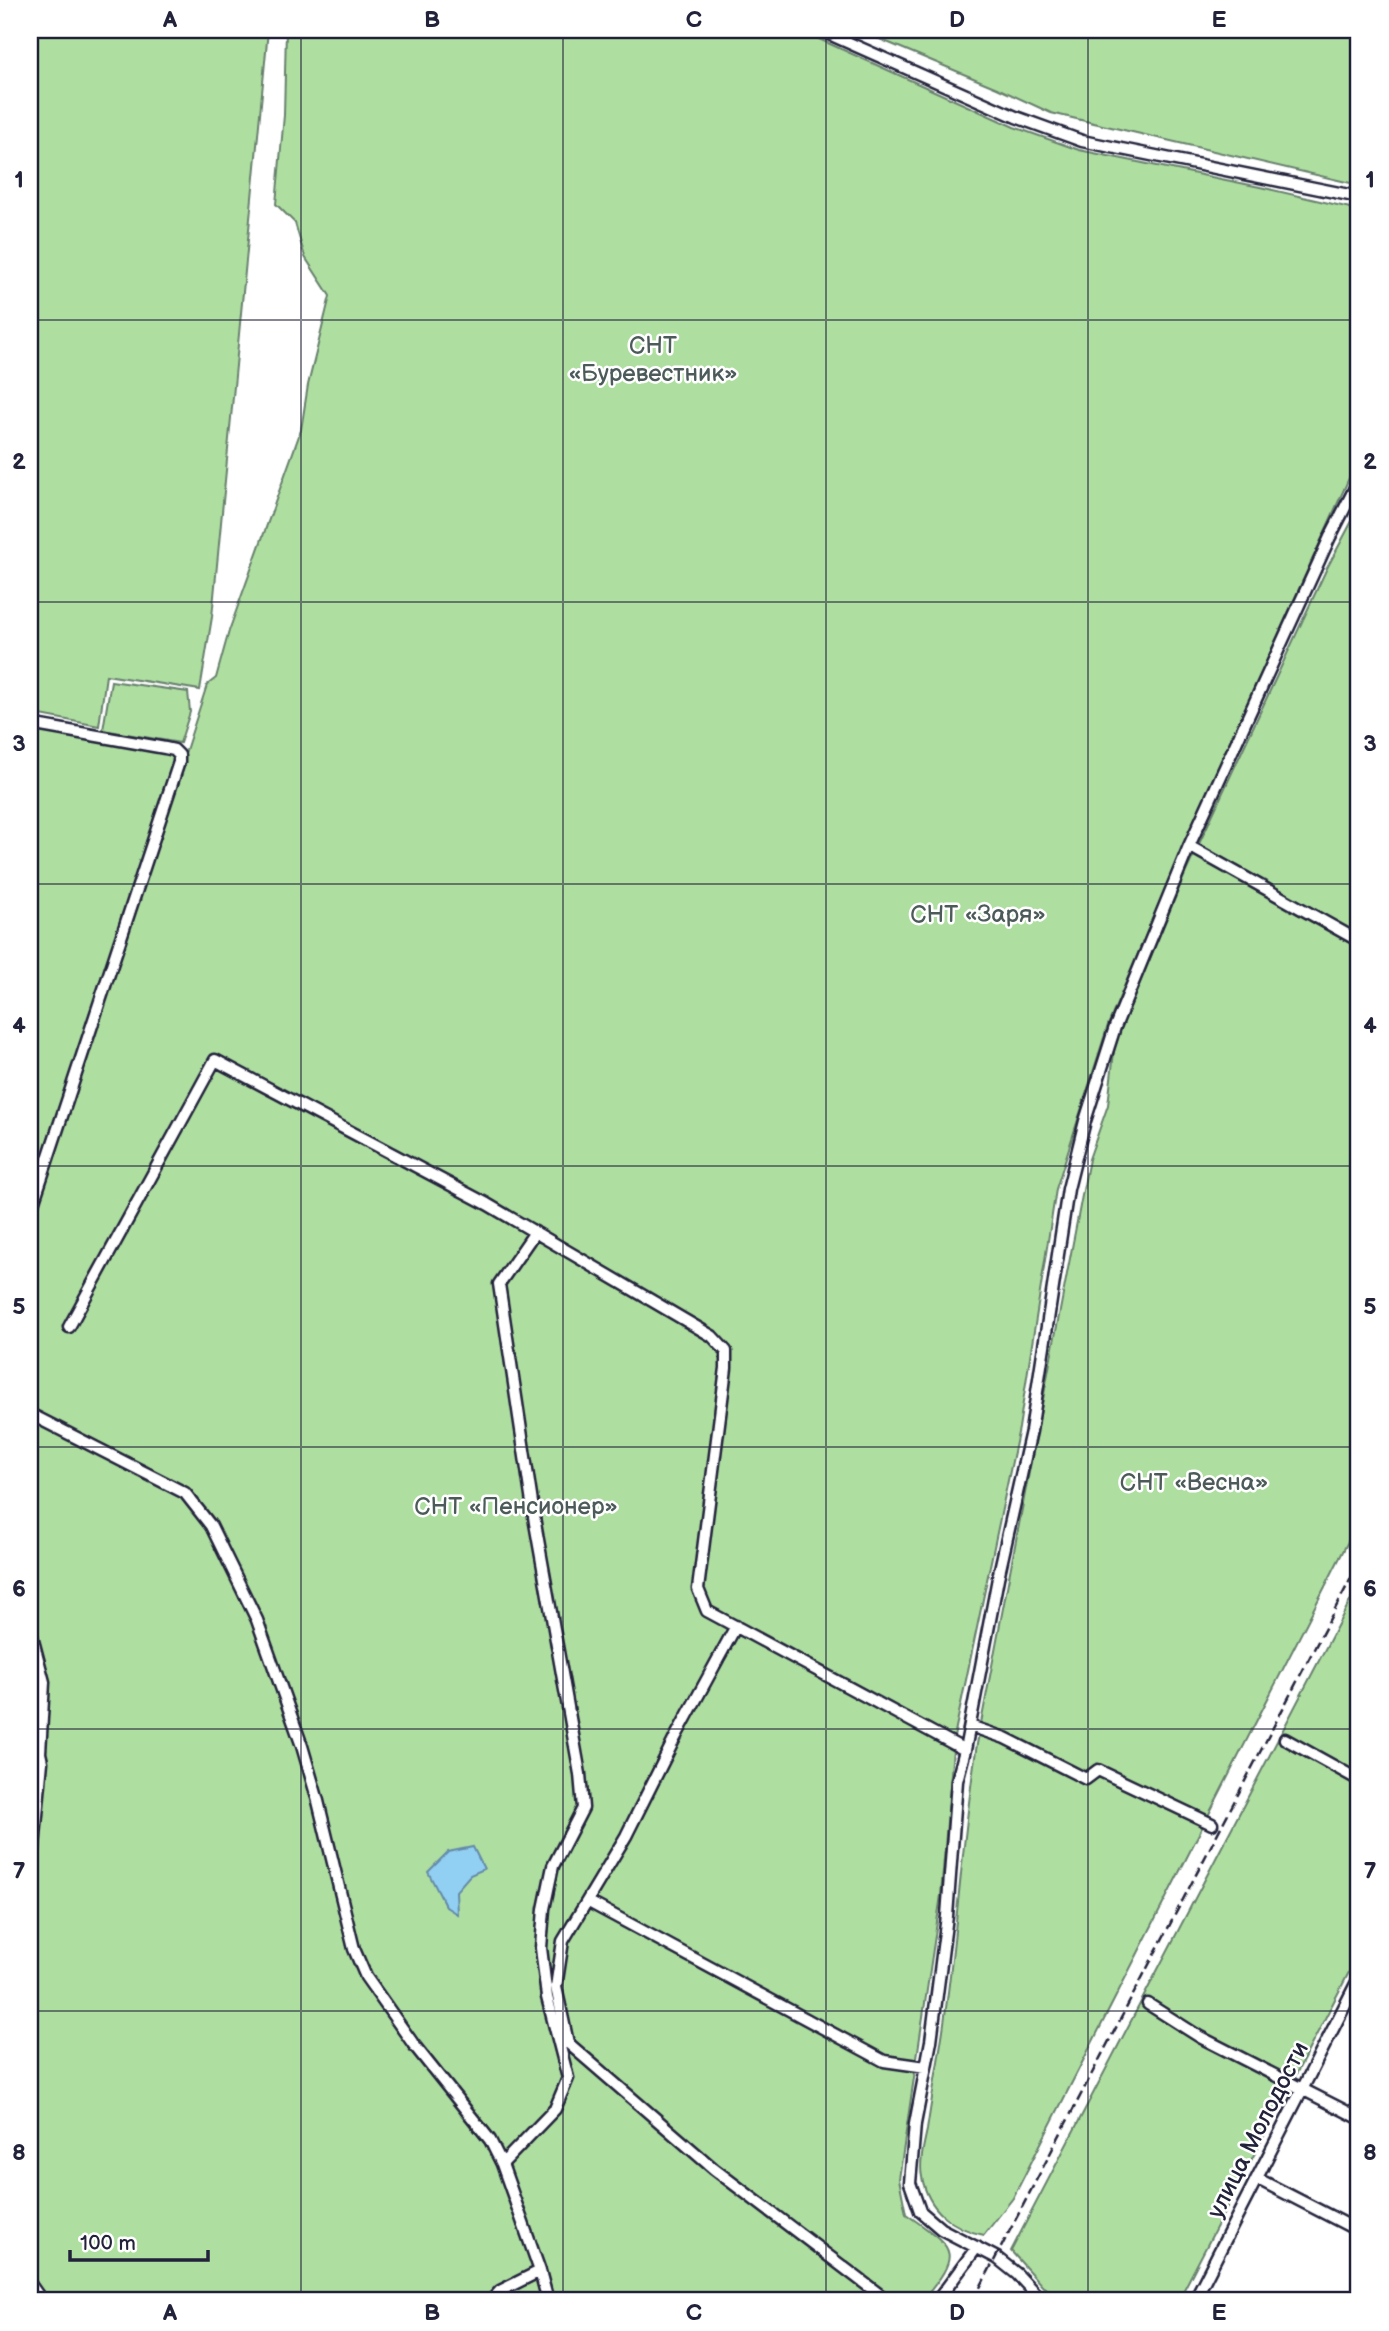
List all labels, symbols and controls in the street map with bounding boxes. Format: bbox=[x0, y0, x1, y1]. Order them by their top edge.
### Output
text: A bbox=[162, 6, 178, 34]
text: B bbox=[424, 6, 440, 34]
text: C bbox=[686, 6, 702, 34]
text: D bbox=[949, 6, 965, 34]
text: E bbox=[1212, 6, 1227, 34]
text: 1 bbox=[14, 166, 24, 194]
text: 1 bbox=[1365, 166, 1375, 194]
park label: СНТ «Буревестник» bbox=[568, 331, 738, 388]
text: 2 bbox=[12, 448, 26, 476]
text: 2 bbox=[1363, 448, 1377, 476]
text: 3 bbox=[12, 730, 26, 758]
text: 3 bbox=[1363, 730, 1377, 758]
park label: СНТ «Заря» bbox=[910, 900, 1046, 929]
text: 4 bbox=[12, 1012, 26, 1040]
text: 4 bbox=[1363, 1012, 1377, 1040]
text: 5 bbox=[12, 1293, 26, 1321]
text: 5 bbox=[1363, 1293, 1377, 1321]
park label: СНТ «Весна» bbox=[1120, 1468, 1268, 1497]
park label: СНТ «Пенсионер» bbox=[414, 1492, 618, 1521]
text: 6 bbox=[12, 1575, 26, 1603]
text: 6 bbox=[1363, 1575, 1377, 1603]
text: 7 bbox=[13, 1857, 26, 1885]
text: 7 bbox=[1364, 1857, 1377, 1885]
street label: улица Молодости bbox=[1201, 2037, 1315, 2223]
text: 8 bbox=[12, 2139, 26, 2167]
text: 8 bbox=[1363, 2139, 1377, 2167]
scale bar bbox=[70, 2219, 208, 2263]
text: 100 m bbox=[80, 2231, 136, 2256]
text: A bbox=[162, 2299, 178, 2327]
text: B bbox=[424, 2299, 440, 2327]
text: C bbox=[686, 2299, 702, 2327]
text: D bbox=[949, 2299, 965, 2327]
text: E bbox=[1212, 2299, 1227, 2327]

